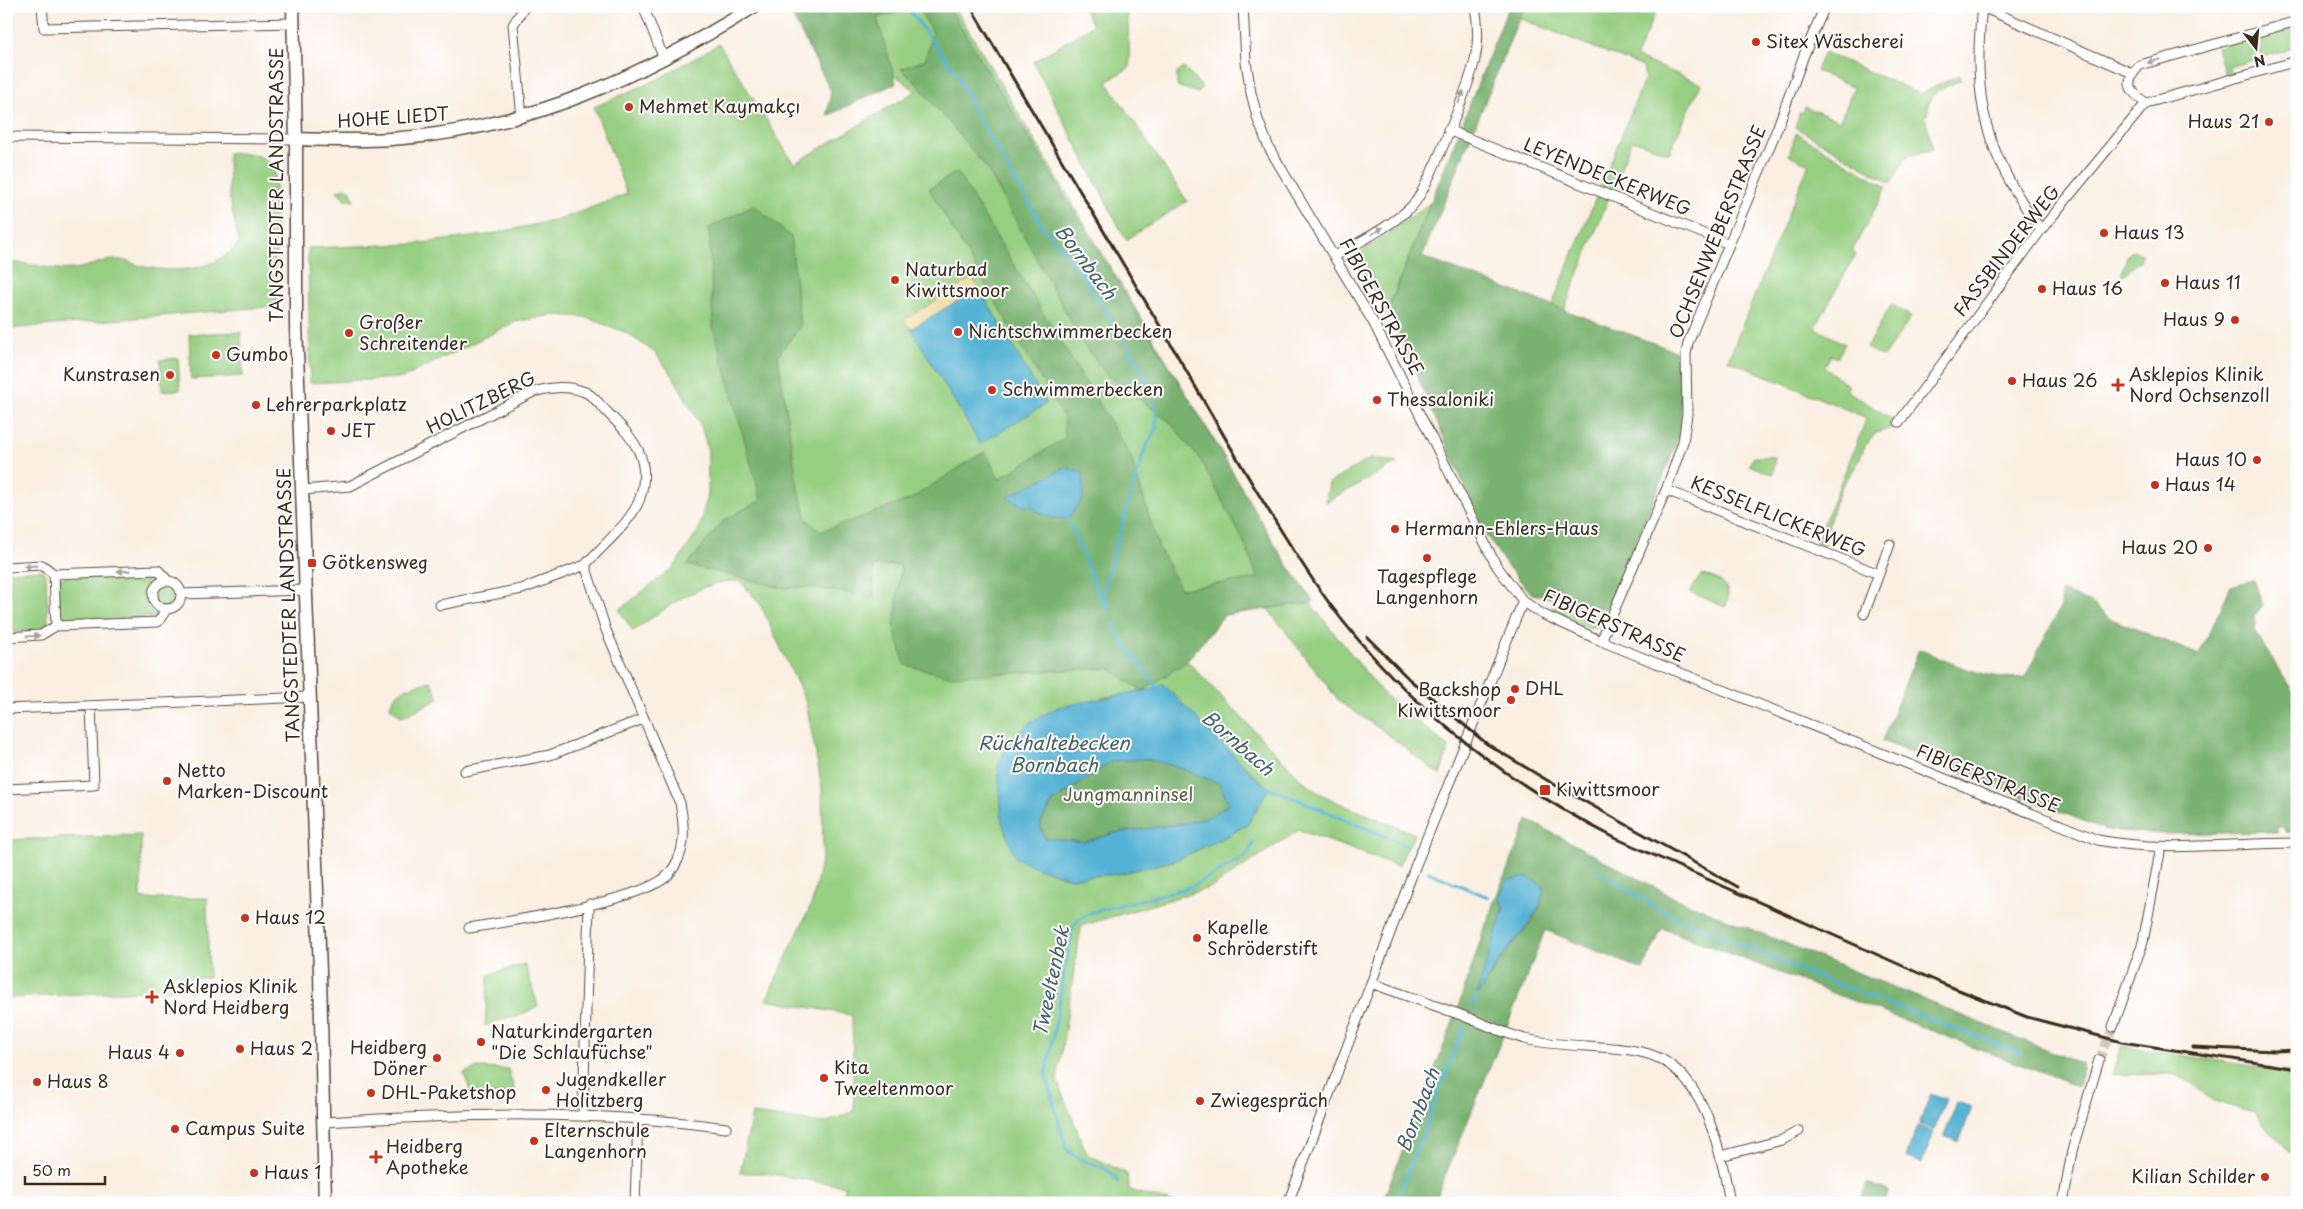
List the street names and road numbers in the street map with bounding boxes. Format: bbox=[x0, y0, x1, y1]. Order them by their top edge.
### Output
street label: TANGSTEDTER LANDSTRASSE bbox=[262, 47, 289, 323]
street label: HOHE LIEDT bbox=[336, 99, 450, 134]
street label: OCHSENWEBERSTRASSE bbox=[1661, 121, 1772, 342]
street label: LEYENDECKERWEG bbox=[1520, 130, 1695, 222]
street label: FASSBINDERWEG bbox=[1946, 179, 2066, 321]
street label: FIBIGERSTRASSE bbox=[1333, 233, 1431, 380]
street label: HOLITZBERG bbox=[421, 364, 539, 440]
street label: TANGSTEDTER LANDSTRASSE bbox=[269, 467, 306, 743]
street label: KESSELFLICKERWEG bbox=[1687, 468, 1870, 563]
street label: FIBIGERSTRASSE bbox=[1539, 581, 1690, 668]
street label: FIBIGERSTRASSE bbox=[1912, 736, 2065, 819]

